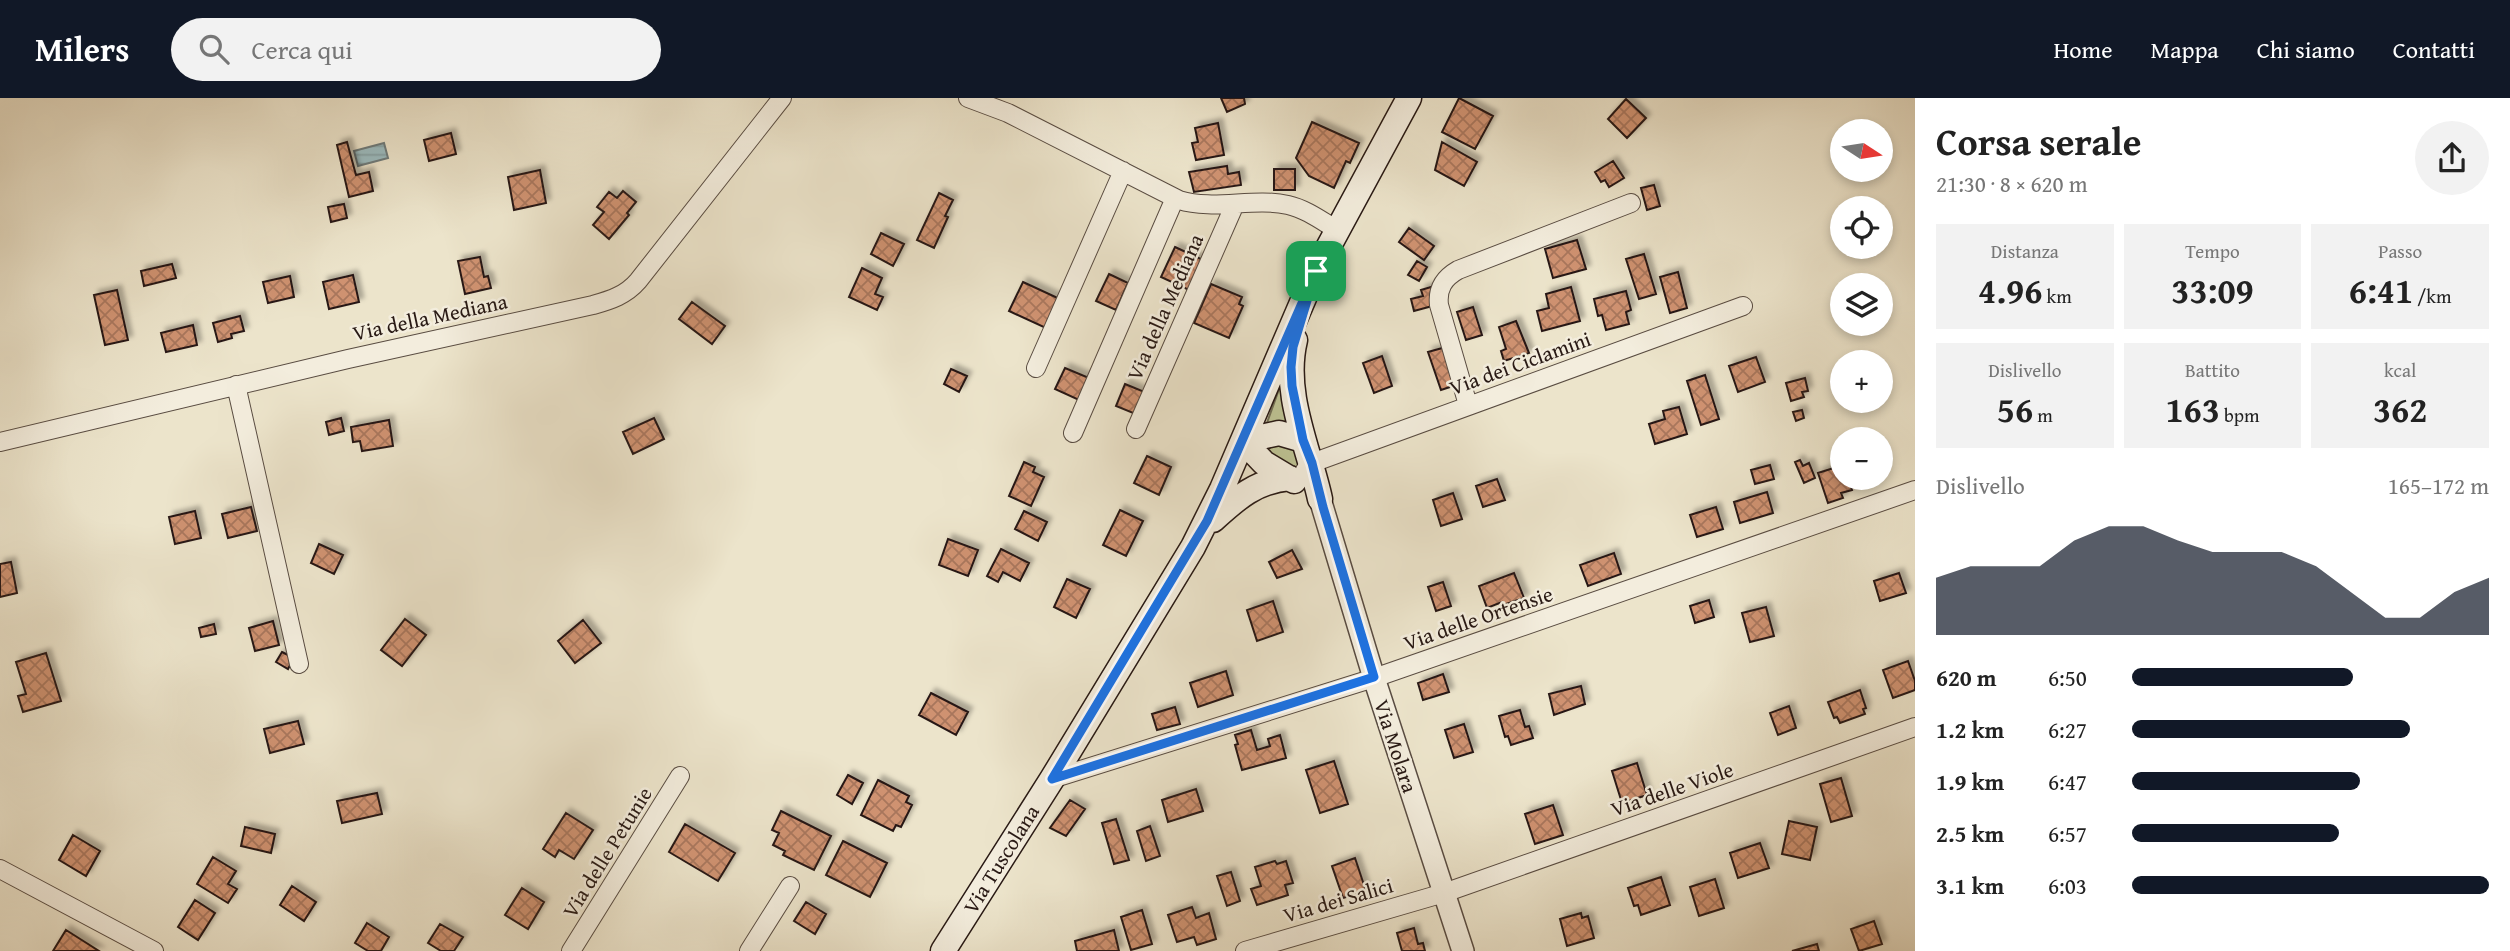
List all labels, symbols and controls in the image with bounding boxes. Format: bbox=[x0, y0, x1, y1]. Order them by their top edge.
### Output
search box bbox=[171, 18, 661, 81]
text: Milers bbox=[35, 25, 129, 73]
icon: search bbox=[195, 30, 233, 68]
text: Cerca qui bbox=[251, 30, 353, 69]
text: Home bbox=[2053, 32, 2112, 67]
text: Mappa bbox=[2150, 32, 2219, 67]
text: Chi siamo bbox=[2257, 32, 2355, 67]
text: Contatti bbox=[2393, 32, 2475, 67]
text: Corsa serale bbox=[1936, 113, 2141, 169]
north arrow bbox=[1830, 119, 1894, 182]
map controls bbox=[1830, 119, 1893, 490]
button: share bbox=[2415, 121, 2489, 195]
text: 21:30 · 8 × 620 m bbox=[1936, 167, 2088, 200]
button: locate bbox=[1830, 196, 1893, 259]
street label: Via della Mediana bbox=[1119, 229, 1211, 385]
text: Distanza bbox=[1991, 237, 2059, 265]
text: Tempo bbox=[2185, 237, 2240, 265]
text: Passo bbox=[2378, 237, 2422, 265]
pin bbox=[1286, 241, 1346, 301]
icon: arrive bbox=[1297, 252, 1335, 290]
text: 4.96 bbox=[1978, 265, 2042, 316]
text: 33:09 bbox=[2171, 265, 2254, 316]
text: 6:41 bbox=[2349, 265, 2413, 316]
button: layers bbox=[1830, 273, 1893, 336]
text: km bbox=[2042, 282, 2072, 310]
text: /km bbox=[2413, 282, 2451, 310]
street label: Via della Mediana bbox=[350, 285, 510, 349]
street label: Via dei Ciclamini bbox=[1445, 323, 1595, 403]
button: + bbox=[1830, 350, 1893, 413]
text: Dislivello bbox=[1988, 356, 2062, 384]
text: Battito bbox=[2185, 356, 2240, 384]
text: kcal bbox=[2384, 356, 2416, 384]
text: 56 bbox=[1997, 384, 2033, 435]
text: 163 bbox=[2165, 384, 2220, 435]
text: 362 bbox=[2373, 384, 2427, 435]
text: m bbox=[2033, 401, 2053, 429]
text: bpm bbox=[2220, 401, 2260, 429]
button: − bbox=[1830, 427, 1893, 490]
text: Dislivello bbox=[1936, 469, 2025, 502]
text: 165–172 m bbox=[2388, 469, 2489, 502]
street label: Via delle Ortensie bbox=[1399, 578, 1557, 658]
text: 620 m bbox=[1936, 661, 1997, 694]
text: 6:50 bbox=[2048, 661, 2087, 694]
street label: Via Molara bbox=[1366, 695, 1426, 797]
text: 1.2 km bbox=[1936, 713, 2004, 746]
text: 6:27 bbox=[2048, 713, 2087, 746]
street label: Via delle Viole bbox=[1607, 754, 1738, 824]
text: 1.9 km bbox=[1936, 765, 2004, 798]
text: 6:47 bbox=[2048, 765, 2087, 798]
street label: Via delle Petunie bbox=[554, 780, 660, 923]
street label: Via Tuscolana bbox=[955, 798, 1047, 919]
text: 2.5 km bbox=[1936, 817, 2004, 850]
text: 6:57 bbox=[2048, 817, 2087, 850]
text: 3.1 km bbox=[1936, 869, 2004, 902]
text: 6:03 bbox=[2048, 869, 2087, 902]
street label: Via dei Salici bbox=[1279, 870, 1397, 930]

